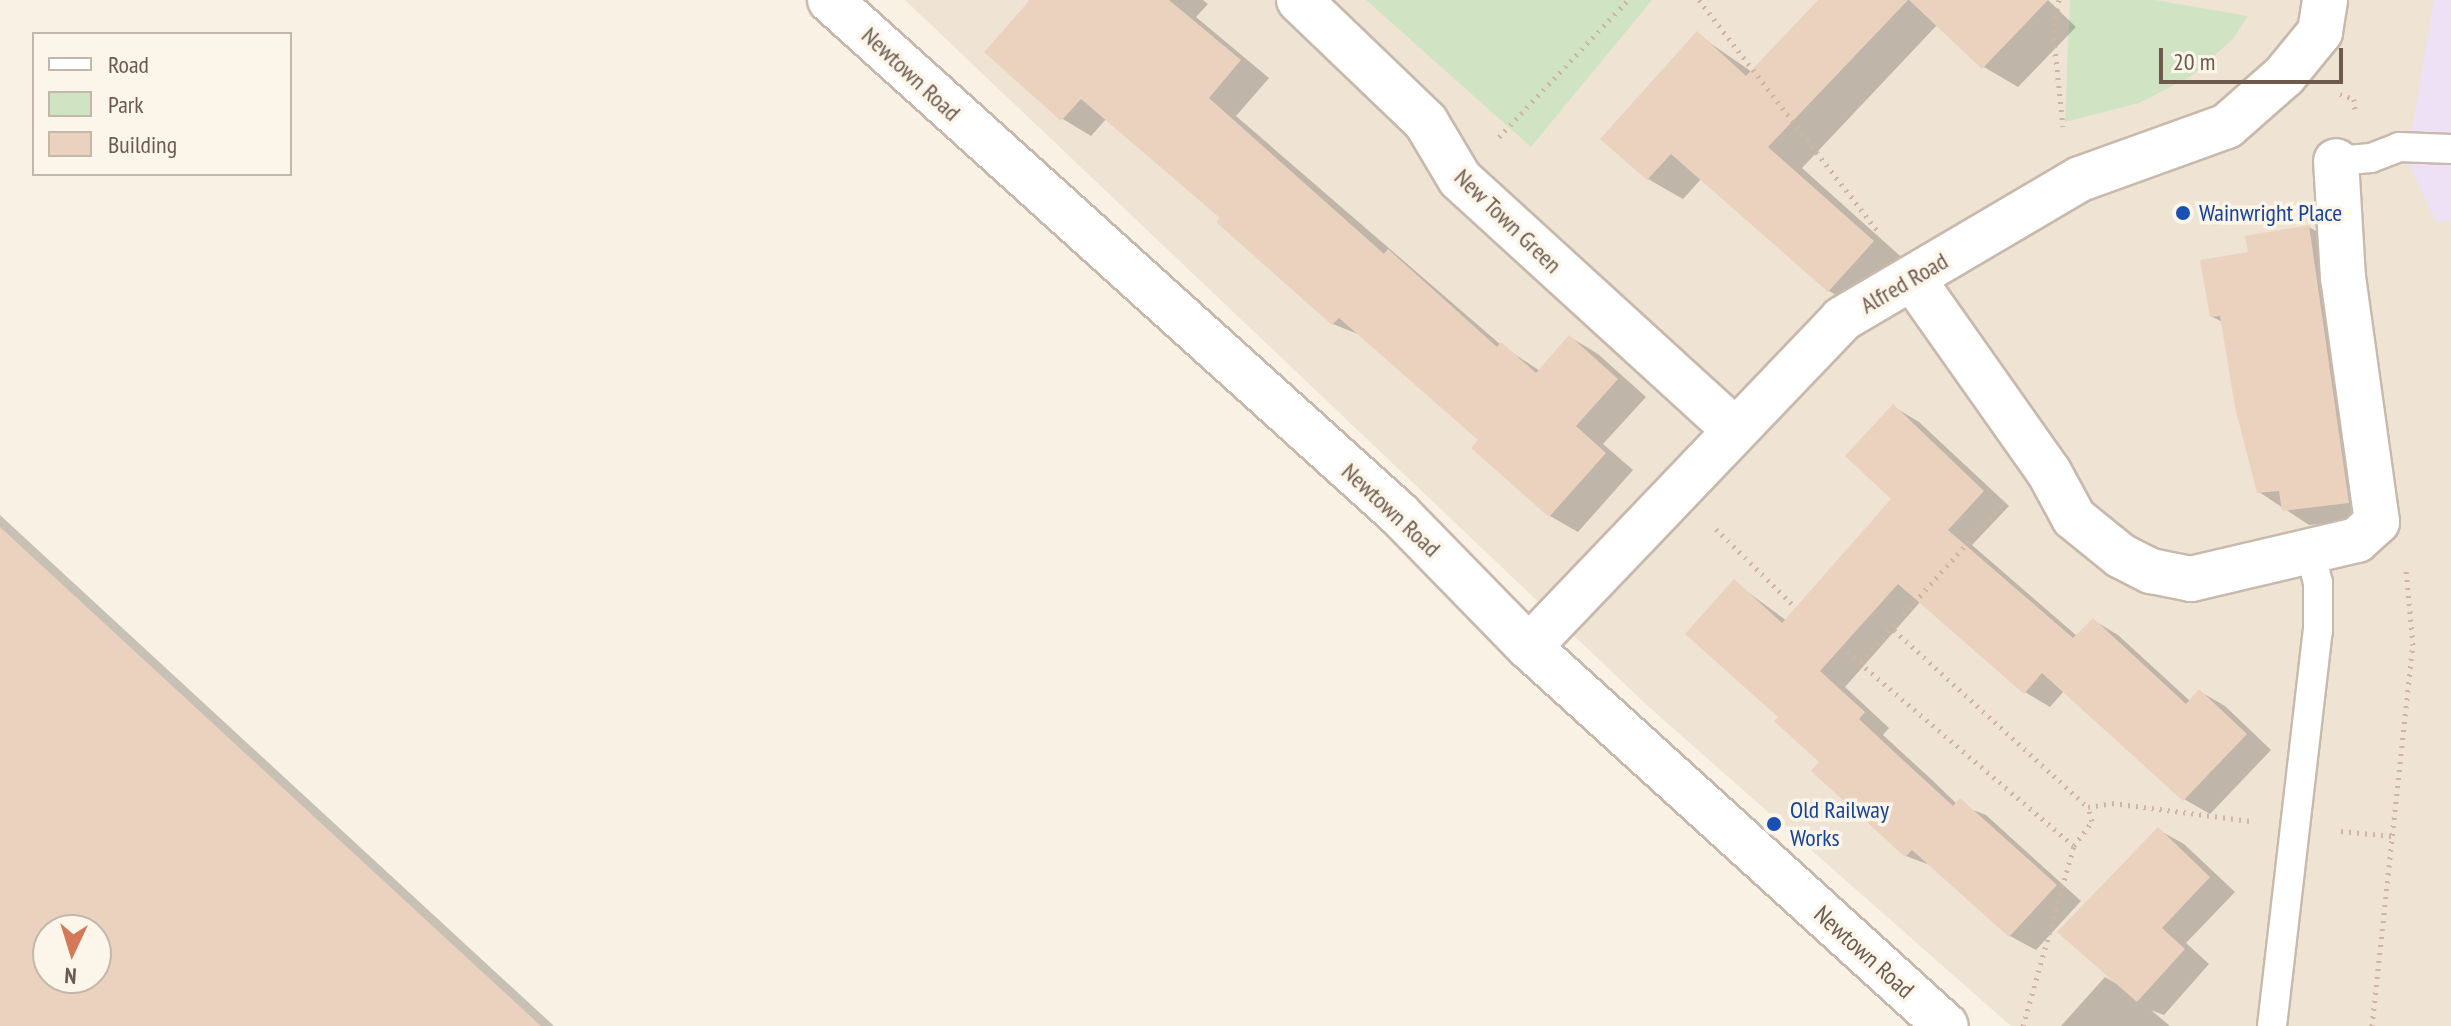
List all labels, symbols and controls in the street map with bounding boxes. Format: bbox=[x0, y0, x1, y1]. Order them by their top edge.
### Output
street label: Newtown Road bbox=[856, 21, 966, 127]
legend bbox=[32, 32, 292, 176]
scale bar bbox=[2163, 32, 2347, 82]
text: 20 m bbox=[2173, 46, 2215, 77]
text: Road bbox=[108, 49, 149, 80]
text: Park bbox=[108, 89, 144, 120]
text: Building bbox=[108, 129, 177, 160]
street label: New Town Green bbox=[1448, 162, 1568, 280]
place label: Wainwright Place bbox=[2199, 199, 2342, 227]
marker: Wainwright Place bbox=[2174, 204, 2192, 222]
street label: Alfred Road bbox=[1855, 247, 1953, 319]
street label: Newtown Road bbox=[1336, 457, 1446, 563]
place label: Old Railway Works bbox=[1790, 796, 1889, 852]
marker: Old Railway Works bbox=[1765, 815, 1783, 833]
street label: Newtown Road bbox=[1808, 900, 1920, 1004]
north arrow bbox=[32, 914, 112, 994]
text: N bbox=[64, 962, 77, 990]

